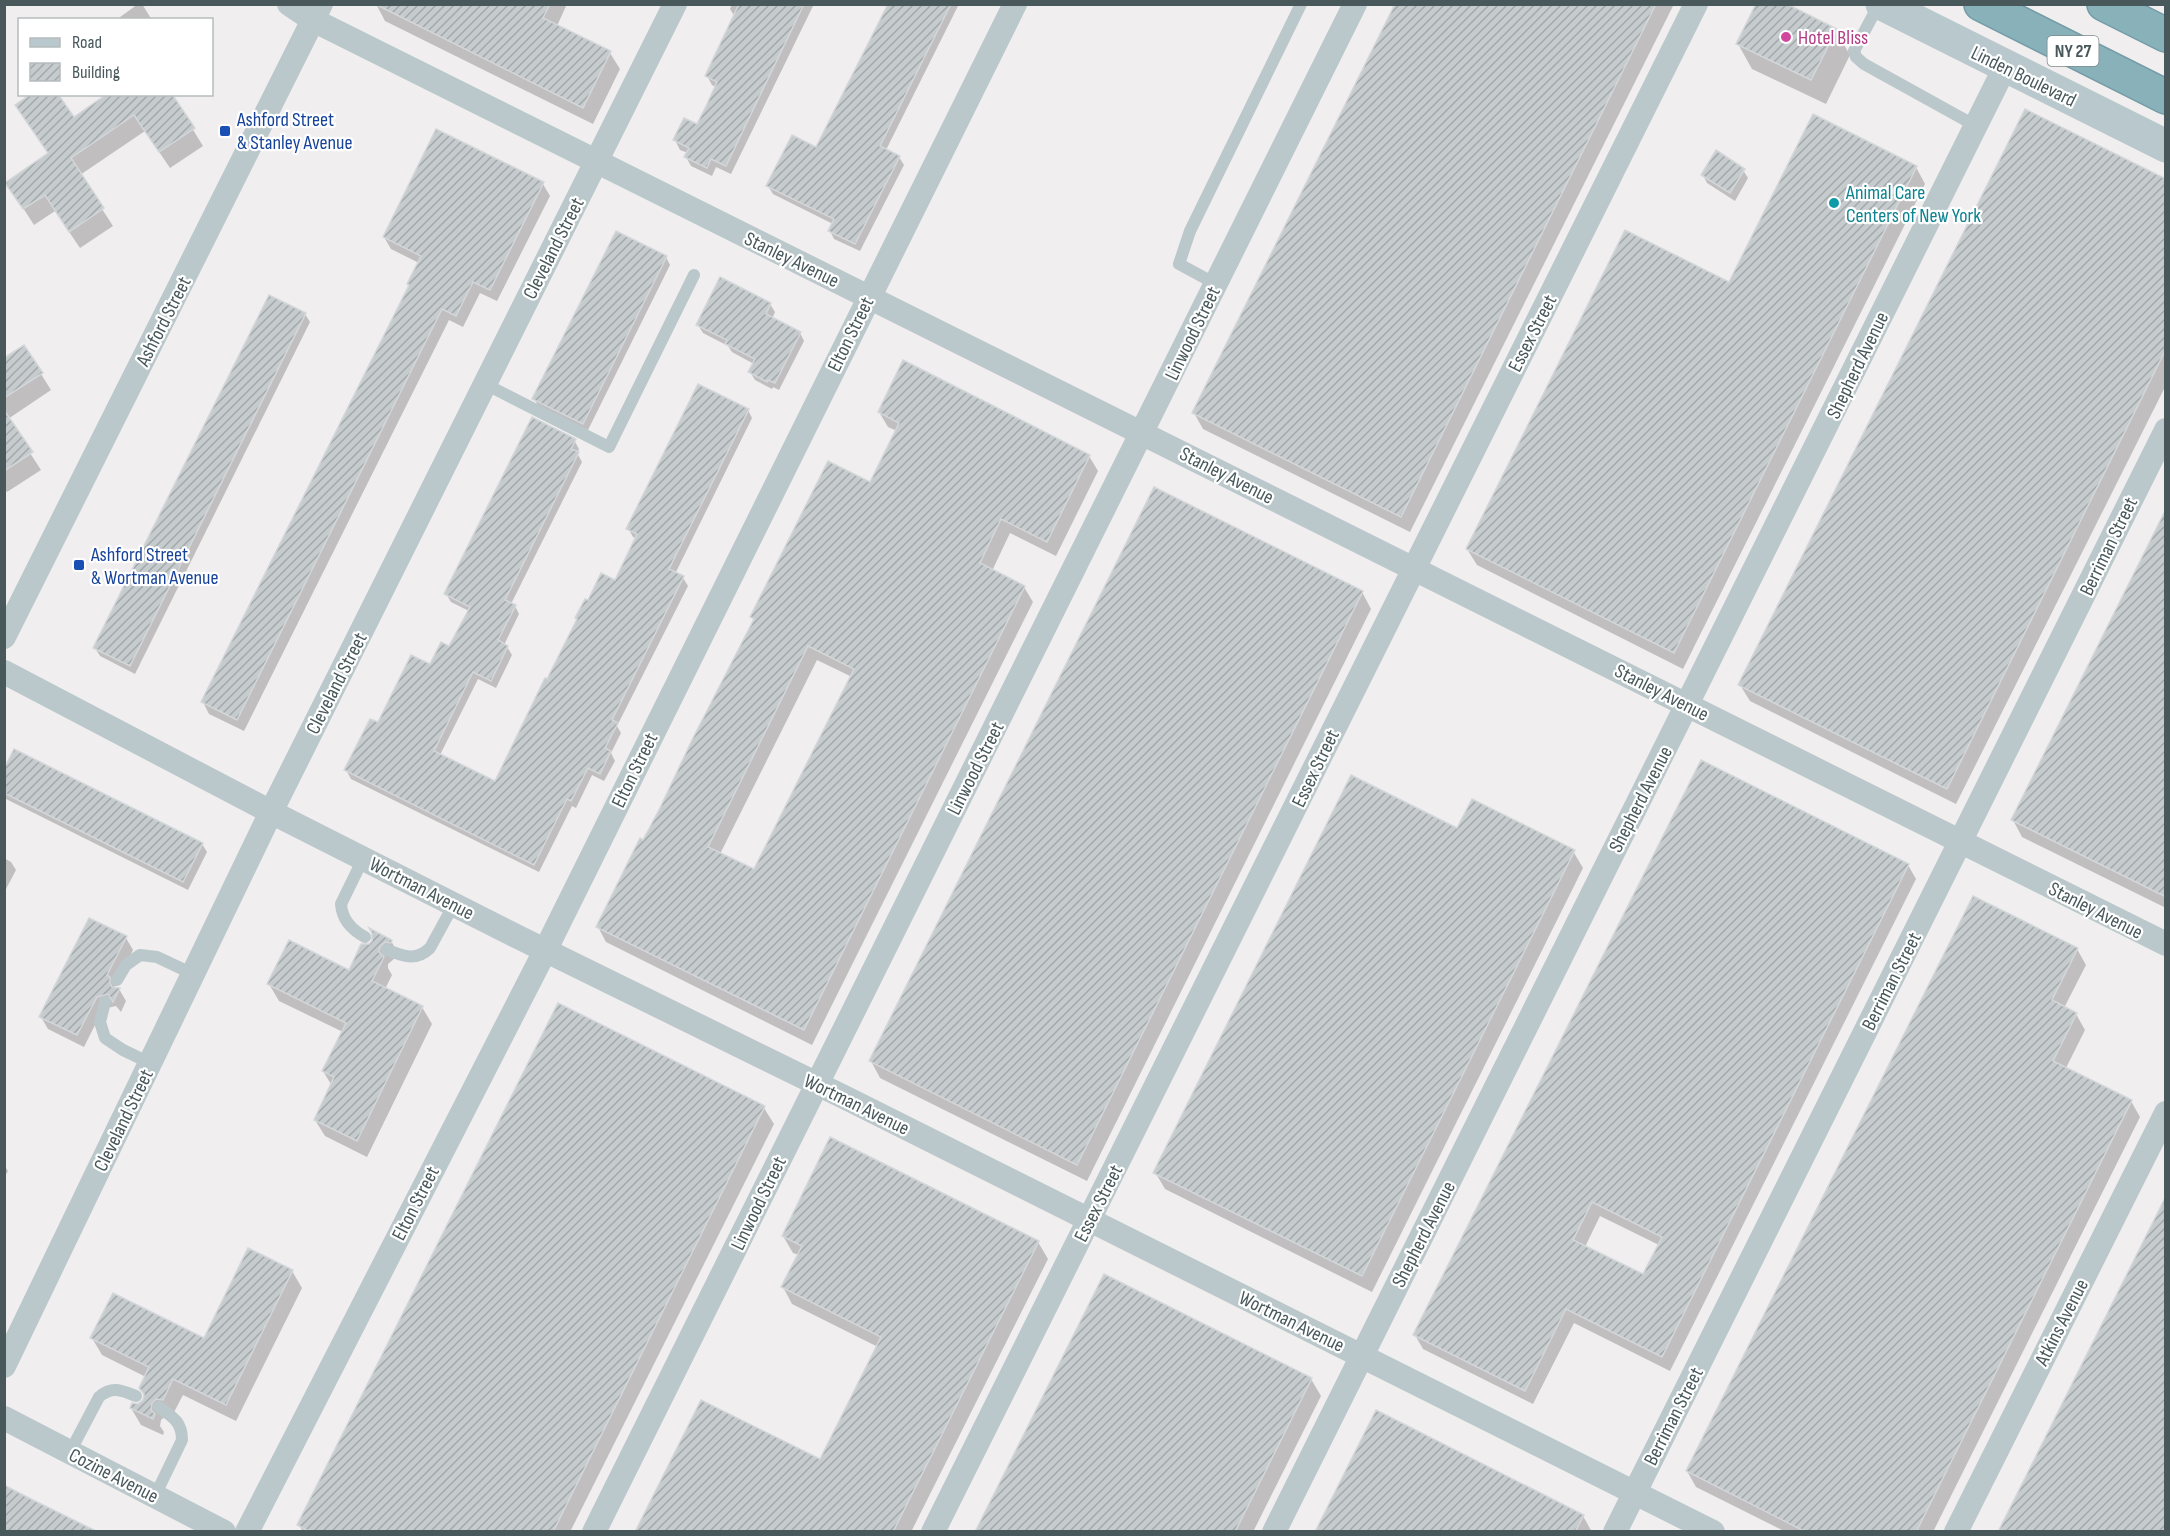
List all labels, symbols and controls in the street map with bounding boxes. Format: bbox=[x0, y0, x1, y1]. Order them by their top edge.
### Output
legend bbox=[18, 18, 213, 96]
place label: Hotel Bliss bbox=[1798, 26, 1868, 50]
marker: Hotel Bliss bbox=[1779, 30, 1793, 44]
text: Road bbox=[72, 32, 102, 53]
road number: NY 27 bbox=[2048, 36, 2098, 66]
street label: Linden Boulevard bbox=[1967, 41, 2080, 113]
text: Building bbox=[72, 62, 120, 83]
place label: Ashford Street & Stanley Avenue bbox=[236, 108, 353, 155]
marker: Ashford Street & Stanley Avenue bbox=[218, 124, 232, 138]
place label: Animal Care Centers of New York bbox=[1845, 181, 1981, 228]
street label: Cleveland Street bbox=[518, 194, 590, 303]
marker: Animal Care Centers of New York bbox=[1827, 196, 1841, 210]
street label: Stanley Avenue bbox=[740, 227, 843, 293]
street label: Ashford Street bbox=[131, 273, 197, 371]
street label: Linwood Street bbox=[1160, 283, 1226, 384]
street label: Essex Street bbox=[1503, 291, 1562, 376]
street label: Elton Street bbox=[823, 293, 879, 376]
street label: Shepherd Avenue bbox=[1822, 308, 1894, 423]
street label: Stanley Avenue bbox=[1176, 442, 1278, 510]
street label: Berriman Street bbox=[2075, 493, 2143, 600]
place label: Ashford Street & Wortman Avenue bbox=[90, 543, 219, 590]
marker: Ashford Street & Wortman Avenue bbox=[72, 558, 86, 572]
street label: Cleveland Street bbox=[301, 629, 373, 738]
street label: Stanley Avenue bbox=[1611, 659, 1713, 727]
street label: Linwood Street bbox=[942, 718, 1010, 819]
street label: Essex Street bbox=[1287, 726, 1345, 811]
street label: Elton Street bbox=[607, 729, 663, 812]
street label: Shepherd Avenue bbox=[1604, 742, 1678, 857]
street label: Wortman Avenue bbox=[365, 852, 478, 926]
street label: Stanley Avenue bbox=[2045, 877, 2147, 945]
street label: Berriman Street bbox=[1857, 929, 1927, 1034]
street label: Cleveland Street bbox=[89, 1065, 159, 1175]
street label: Wortman Avenue bbox=[800, 1069, 913, 1141]
street label: Linwood Street bbox=[726, 1153, 792, 1254]
street label: Essex Street bbox=[1069, 1161, 1128, 1246]
street label: Elton Street bbox=[387, 1162, 445, 1245]
street label: Shepherd Avenue bbox=[1387, 1177, 1461, 1292]
street label: Atkins Avenue bbox=[2029, 1275, 2094, 1371]
street label: Wortman Avenue bbox=[1235, 1286, 1348, 1358]
street label: Berriman Street bbox=[1639, 1364, 1709, 1469]
street label: Cozine Avenue bbox=[65, 1443, 162, 1509]

